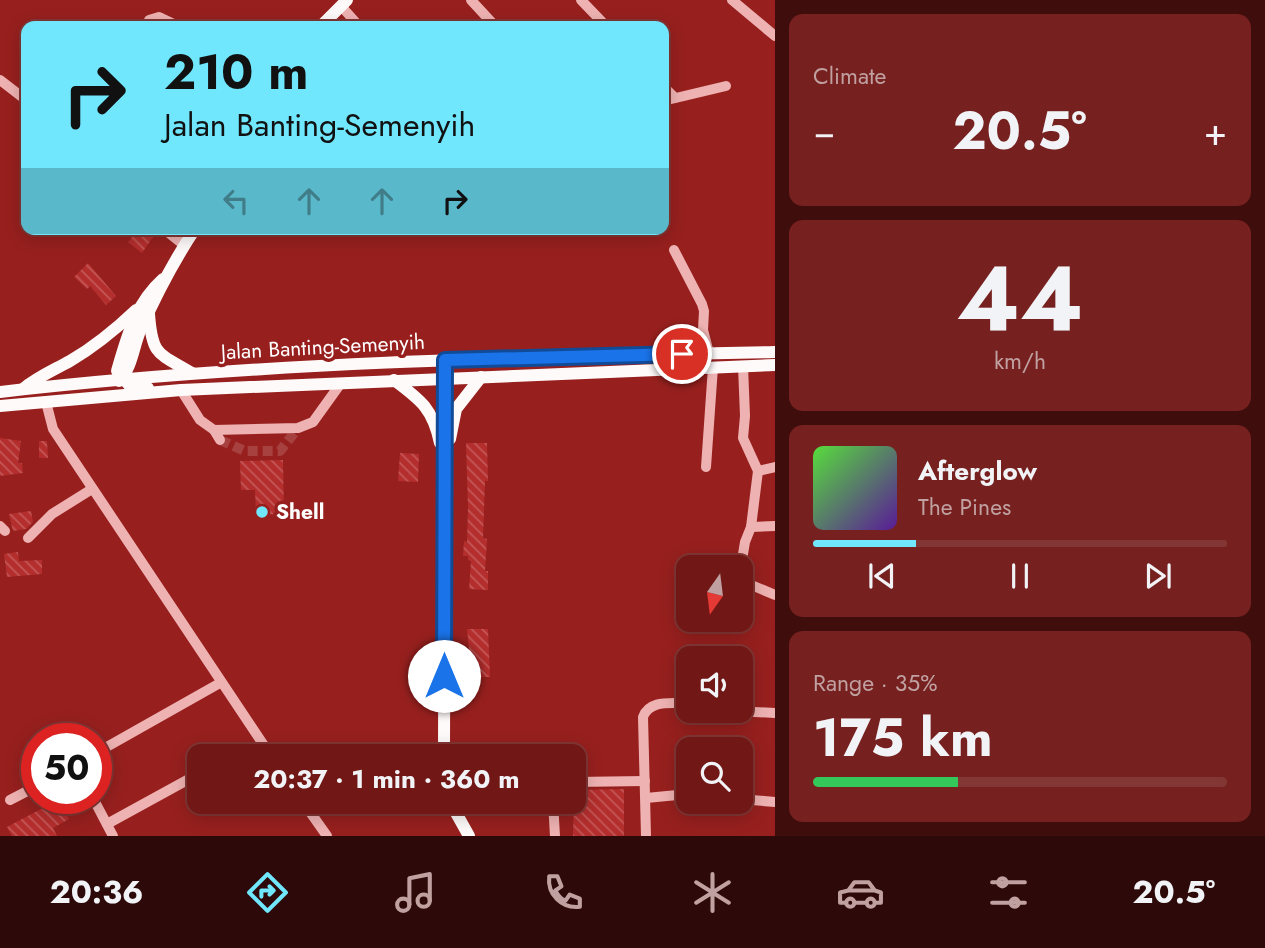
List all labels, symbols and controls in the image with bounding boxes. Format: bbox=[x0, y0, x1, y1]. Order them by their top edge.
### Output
text: 210 m bbox=[164, 37, 308, 107]
icon: right bbox=[49, 49, 140, 140]
text: Climate bbox=[813, 59, 886, 93]
text: 20.5° bbox=[952, 93, 1087, 169]
text: Jalan Banting-Semenyih bbox=[164, 102, 475, 148]
text: − bbox=[813, 104, 835, 159]
text: + bbox=[1204, 104, 1227, 159]
icon: left bbox=[217, 182, 255, 220]
icon: ahead bbox=[290, 182, 328, 220]
icon: ahead bbox=[363, 182, 401, 220]
icon: right bbox=[436, 182, 474, 220]
text: 44 bbox=[956, 233, 1084, 364]
pin bbox=[652, 324, 712, 384]
street label: Jalan Banting-Semenyih bbox=[217, 327, 426, 367]
icon: arrive bbox=[663, 335, 701, 373]
text: km/h bbox=[994, 344, 1046, 378]
text: Afterglow bbox=[918, 452, 1037, 490]
text: The Pines bbox=[918, 490, 1011, 524]
place label: Shell bbox=[276, 497, 324, 527]
marker: Shell bbox=[254, 504, 270, 520]
north arrow bbox=[676, 555, 752, 632]
map controls bbox=[676, 555, 753, 814]
icon: previous bbox=[863, 557, 901, 595]
icon: pause bbox=[1001, 557, 1039, 595]
icon: next bbox=[1139, 557, 1177, 595]
position arrow bbox=[407, 639, 481, 713]
button: sound bbox=[676, 646, 753, 723]
text: Range · 35% bbox=[813, 666, 937, 700]
text: 175 km bbox=[813, 700, 993, 776]
speed limit sign: 50 bbox=[21, 723, 112, 814]
button: search bbox=[676, 737, 753, 814]
text: 20:37 · 1 min · 360 m bbox=[253, 760, 520, 798]
icon: directions bbox=[243, 868, 292, 917]
icon: music bbox=[391, 868, 440, 917]
icon: phone bbox=[539, 868, 588, 917]
icon: climate bbox=[688, 868, 737, 917]
icon: car bbox=[836, 868, 885, 917]
icon: filters bbox=[984, 868, 1033, 917]
text: 20:36 bbox=[50, 869, 143, 915]
text: 20.5° bbox=[1133, 869, 1215, 915]

